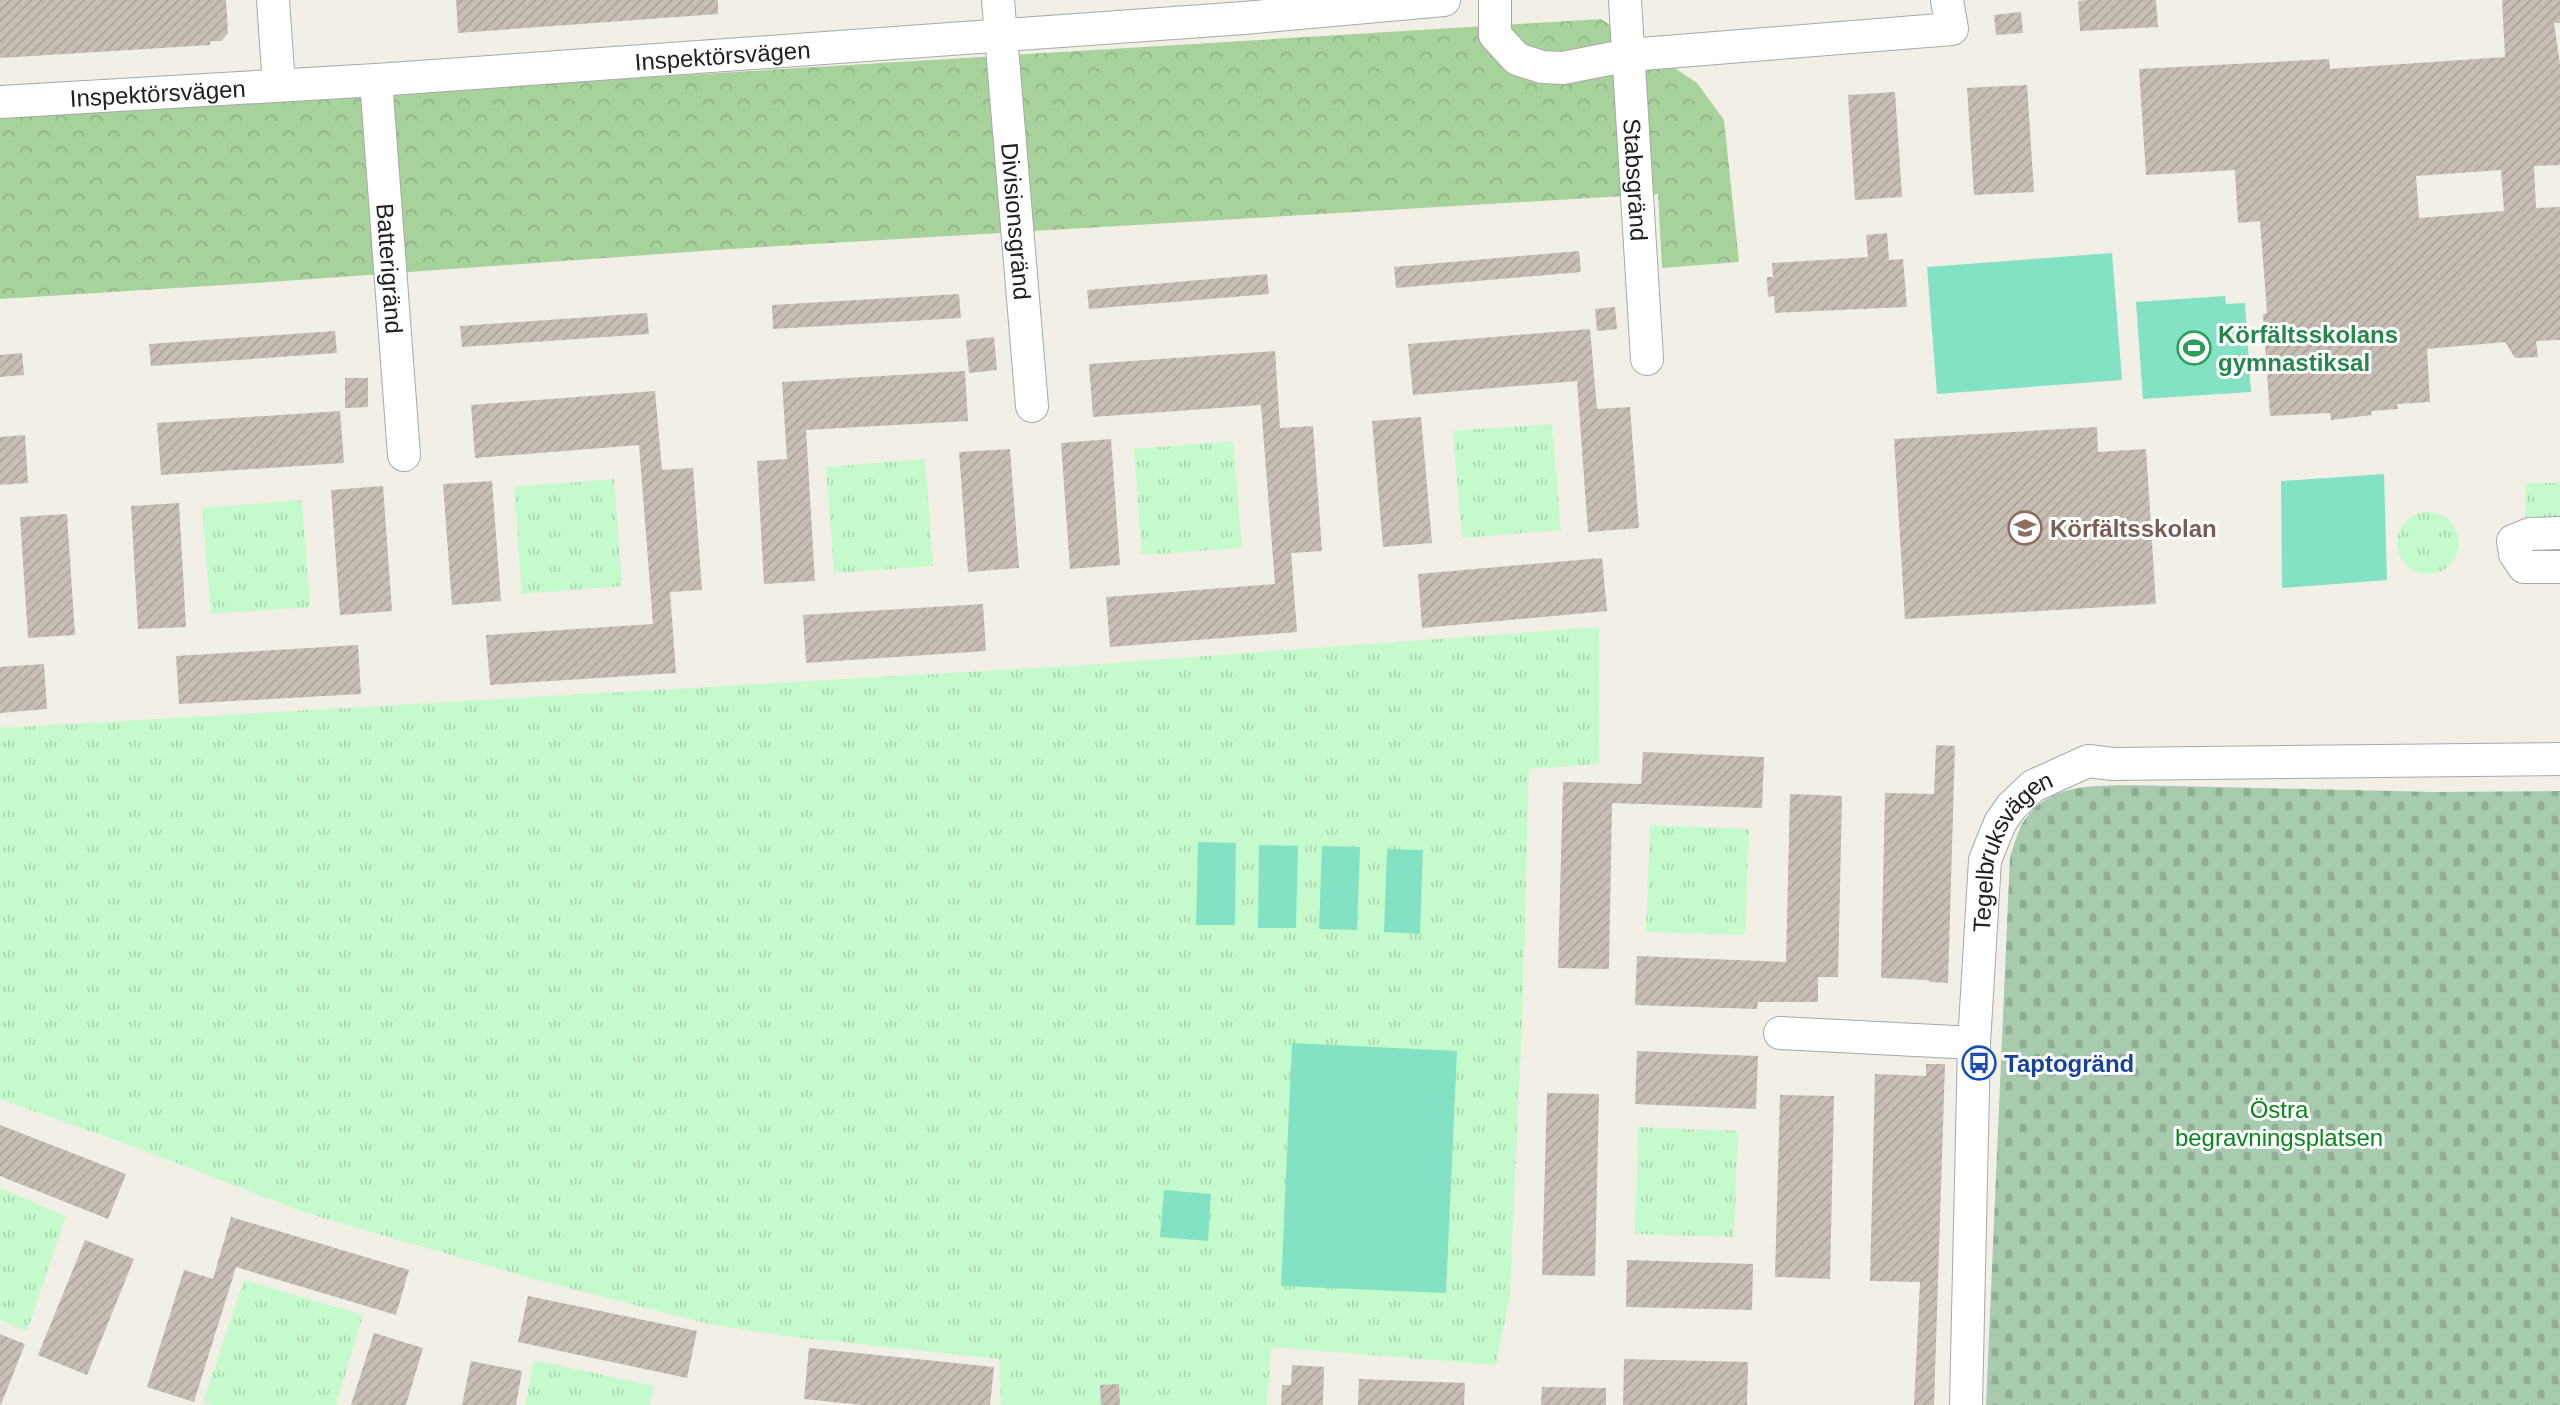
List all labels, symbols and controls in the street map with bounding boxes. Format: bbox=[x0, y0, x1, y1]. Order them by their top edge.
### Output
street label: Inspektörsvägen bbox=[634, 36, 811, 75]
street label: Inspektörsvägen bbox=[69, 74, 246, 111]
street label: Stabsgränd bbox=[1619, 118, 1653, 242]
street label: Divisionsgränd bbox=[997, 142, 1037, 301]
street label: Batterigränd bbox=[372, 202, 408, 335]
place label: Körfältsskolans gymnastiksal bbox=[2218, 321, 2398, 376]
sports icon: Körfältsskolans gymnastiksal bbox=[2175, 329, 2213, 367]
school or university icon: Körfältsskolan bbox=[2006, 509, 2044, 547]
place label: Körfältsskolan bbox=[2050, 515, 2217, 542]
street label: Tegelbruksvägen bbox=[1967, 766, 2056, 933]
bus stop icon: Taptogränd bbox=[1960, 1044, 1998, 1082]
place label: Taptogränd bbox=[2004, 1050, 2134, 1077]
park label: Östra begravningsplatsen bbox=[2175, 1096, 2383, 1151]

